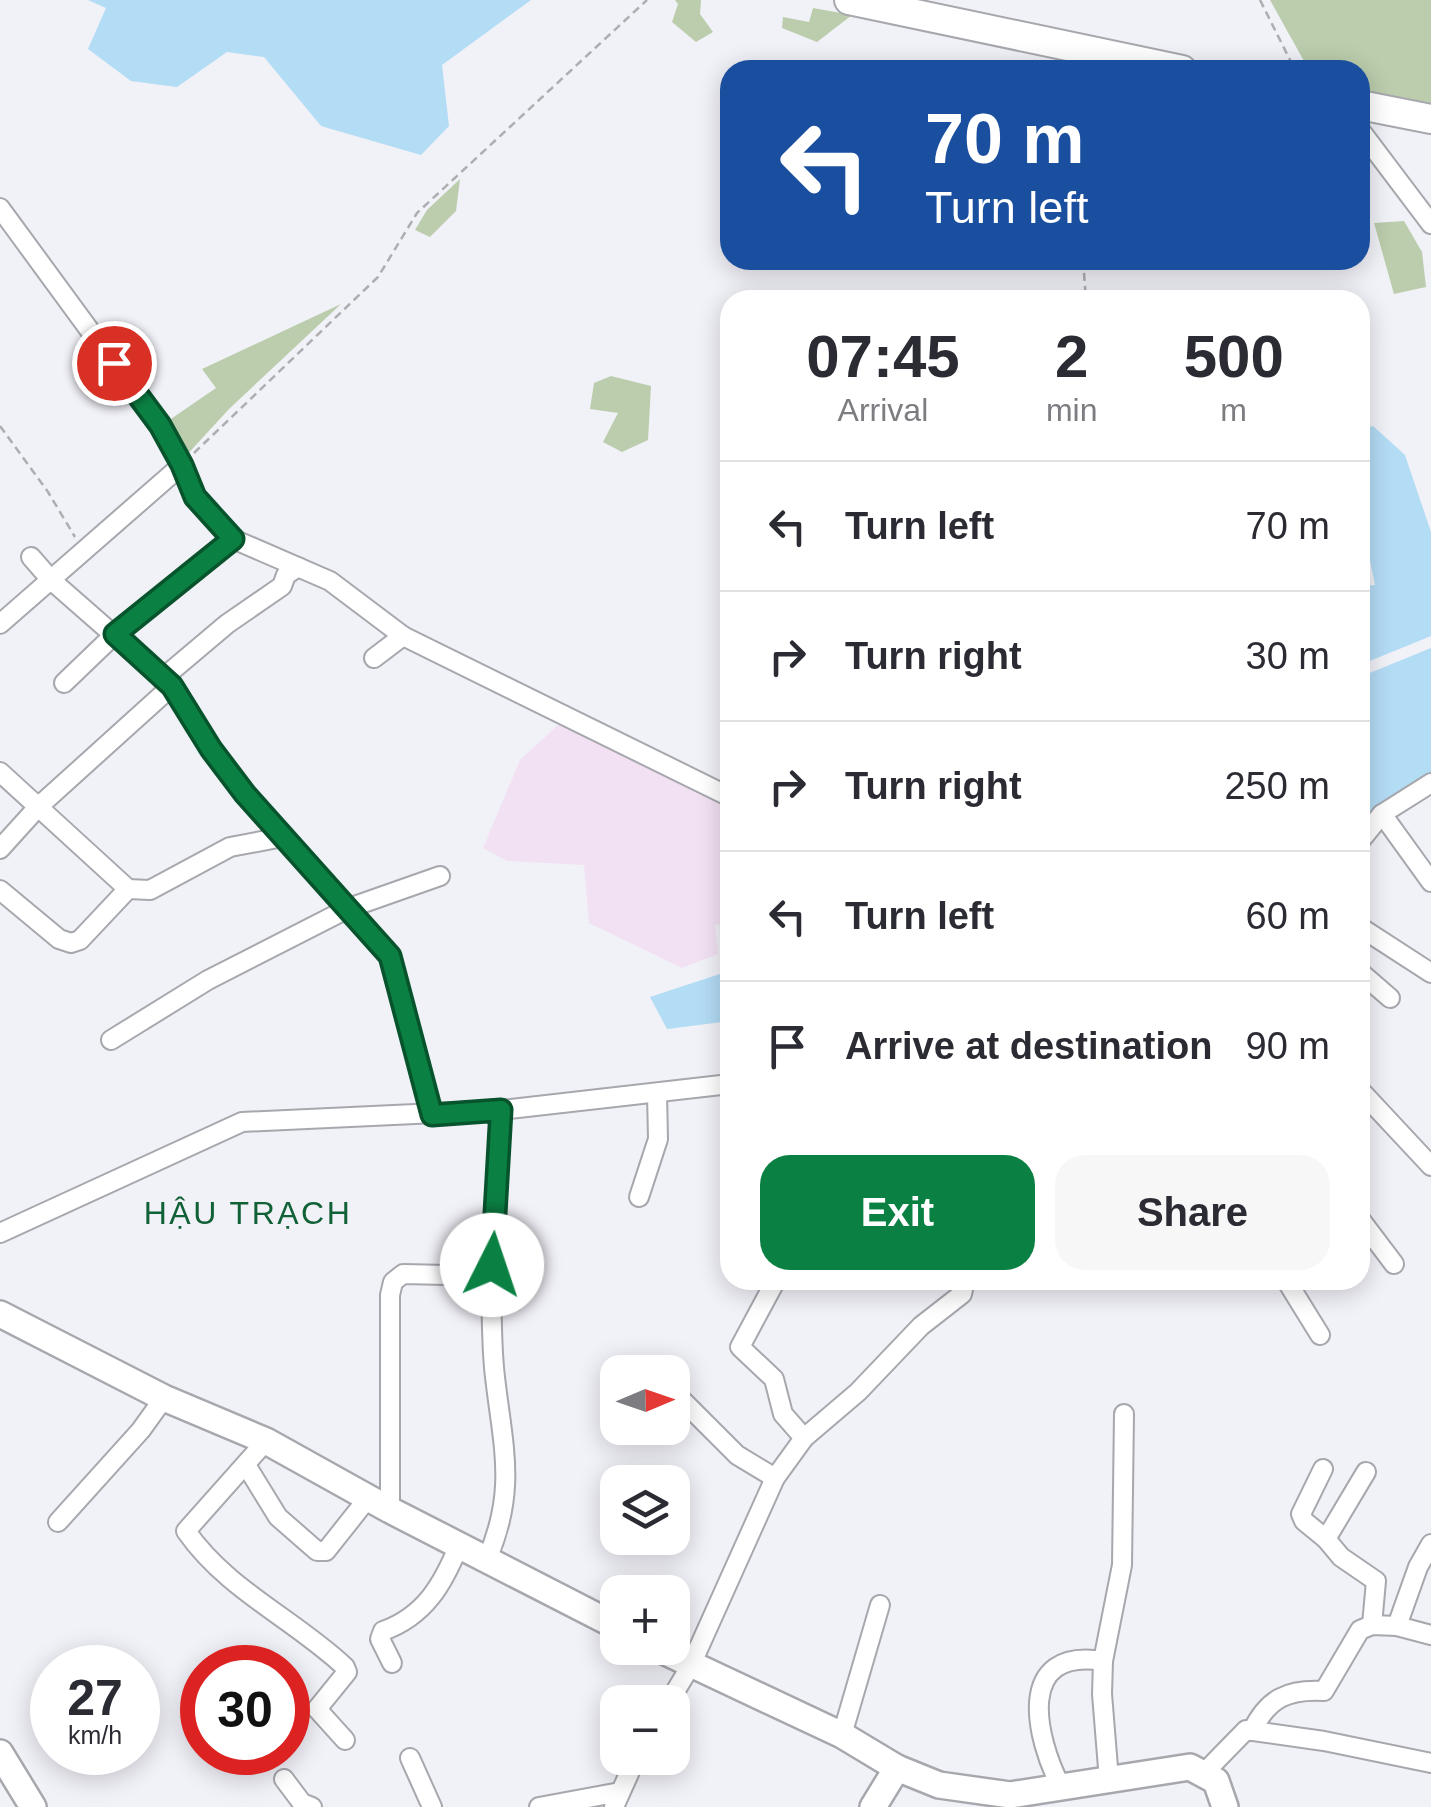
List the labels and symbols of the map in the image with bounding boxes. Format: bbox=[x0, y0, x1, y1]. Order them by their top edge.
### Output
pin bbox=[72, 321, 157, 406]
district label: HẬU TRẠCH bbox=[144, 1195, 352, 1231]
position arrow bbox=[440, 1213, 544, 1317]
north arrow bbox=[600, 1355, 690, 1445]
speed limit sign: 30 bbox=[180, 1645, 310, 1775]

